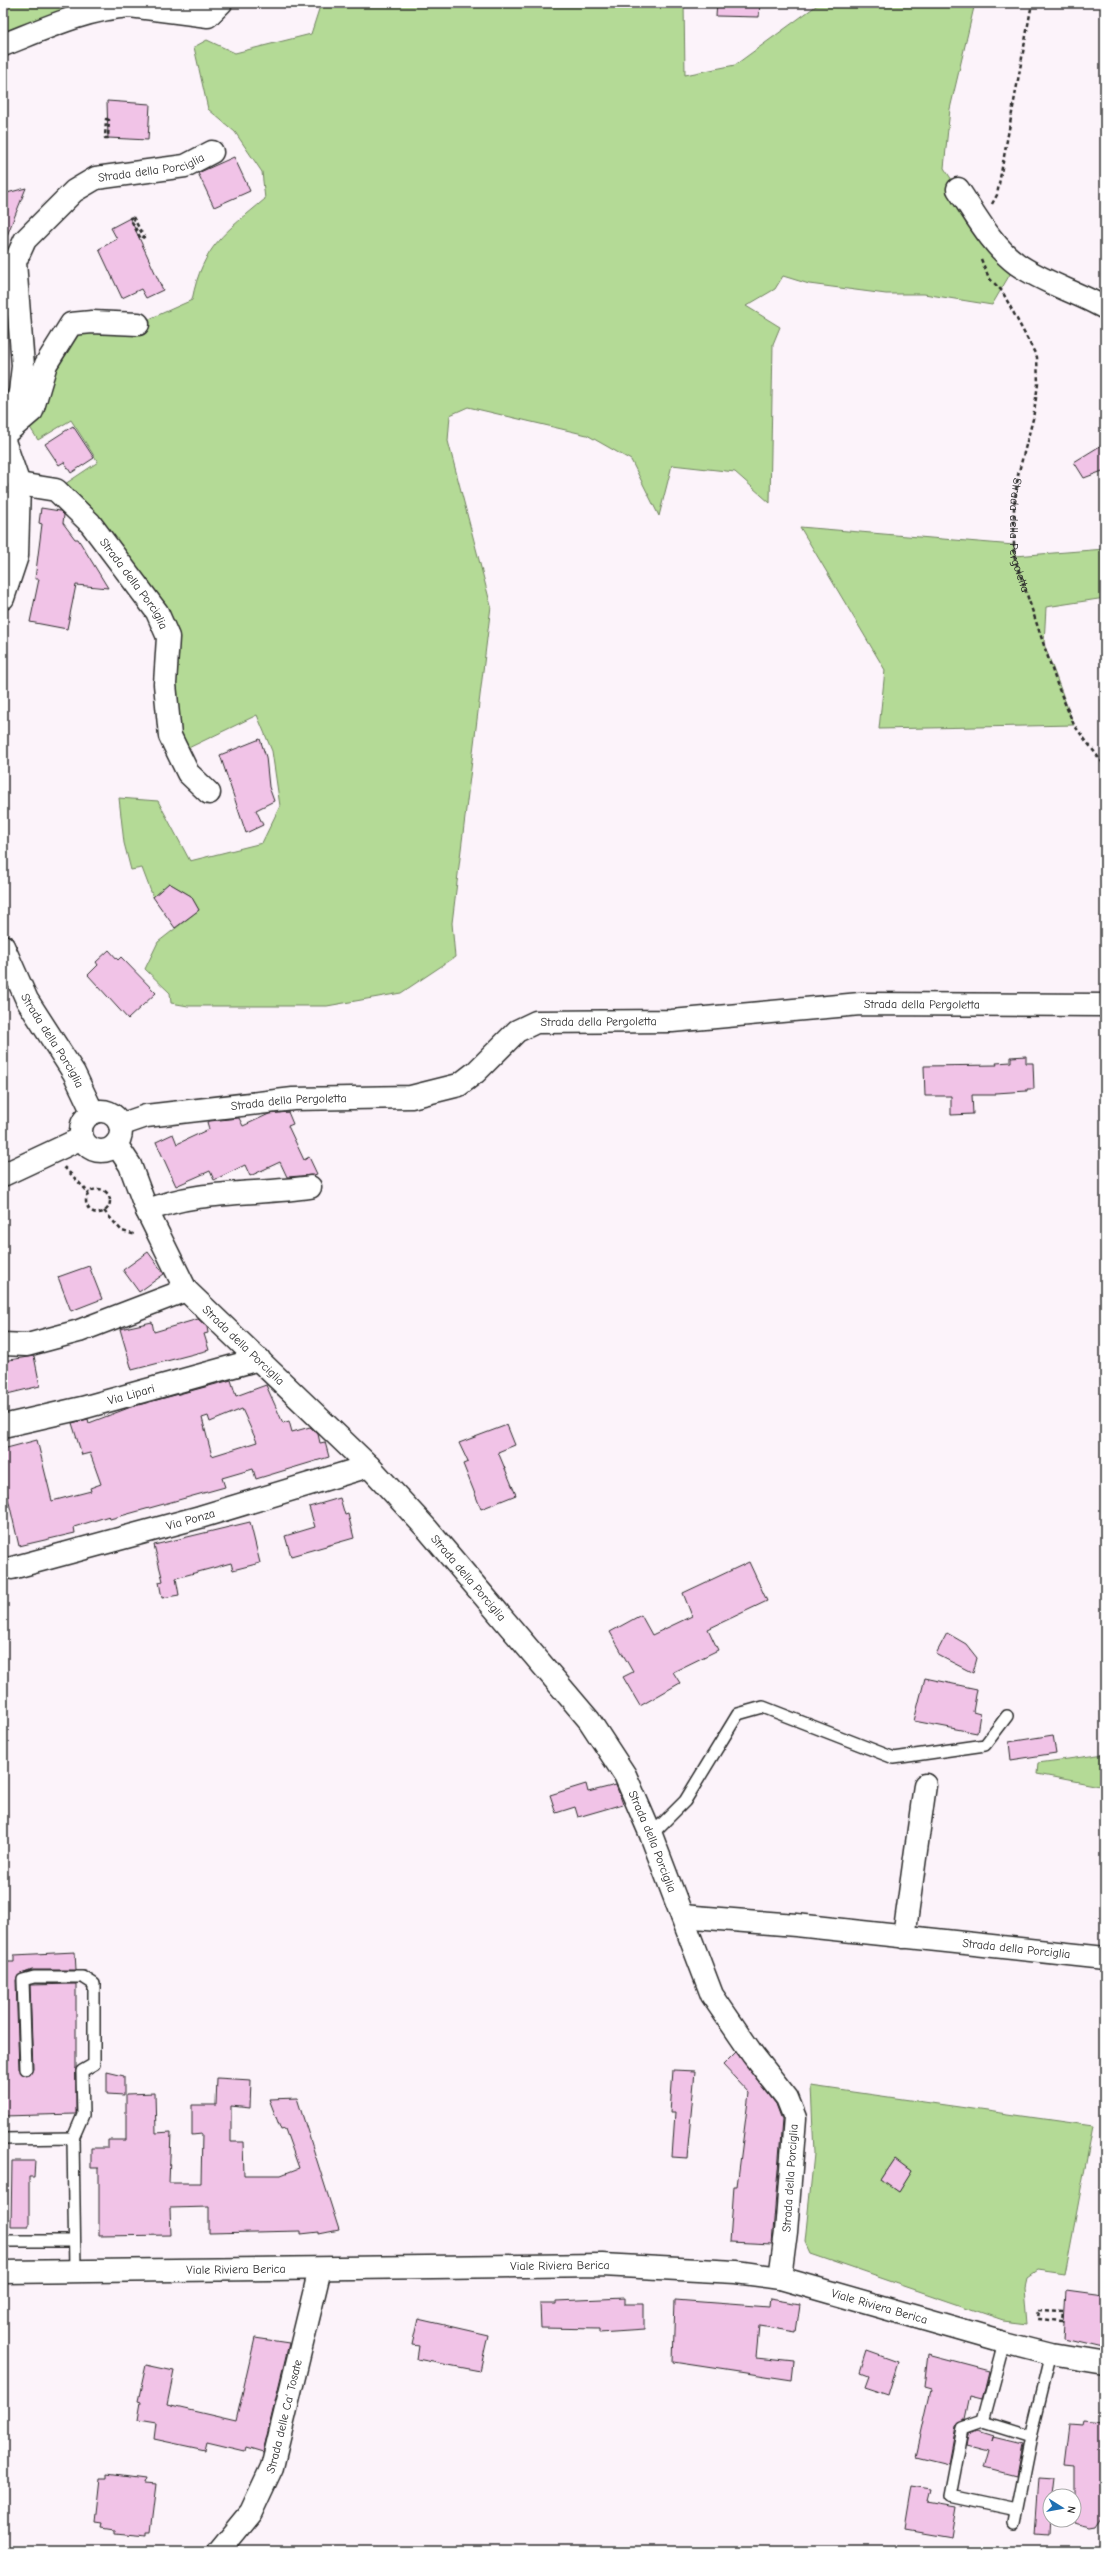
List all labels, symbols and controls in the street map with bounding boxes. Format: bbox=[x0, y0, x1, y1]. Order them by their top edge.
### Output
street label: Strada della Porciglia bbox=[97, 150, 207, 185]
street label: Strada della Pergoletta bbox=[1007, 477, 1033, 594]
street label: Strada della Porciglia bbox=[97, 535, 171, 631]
street label: Strada della Porciglia bbox=[18, 991, 87, 1090]
street label: Strada della Pergoletta bbox=[864, 997, 980, 1011]
street label: Strada della Pergoletta bbox=[541, 1014, 657, 1029]
street label: Strada della Pergoletta bbox=[230, 1091, 347, 1113]
street label: Strada della Porciglia bbox=[199, 1302, 287, 1388]
street label: Via Lipari bbox=[106, 1381, 156, 1408]
street label: Via Ponza bbox=[165, 1506, 216, 1533]
street label: Strada della Porciglia bbox=[428, 1532, 509, 1624]
street label: Strada della Porciglia bbox=[626, 1788, 679, 1894]
street label: Strada della Porciglia bbox=[962, 1936, 1071, 1961]
street label: Strada della Porciglia bbox=[779, 2123, 801, 2233]
street label: Viale Riviera Berica bbox=[510, 2258, 610, 2273]
street label: Viale Riviera Berica bbox=[186, 2262, 286, 2277]
street label: Viale Riviera Berica bbox=[830, 2286, 929, 2327]
street label: Strada delle Ca' Tosate bbox=[263, 2358, 305, 2476]
north arrow bbox=[1042, 2488, 1082, 2528]
text: N bbox=[1064, 2505, 1078, 2515]

